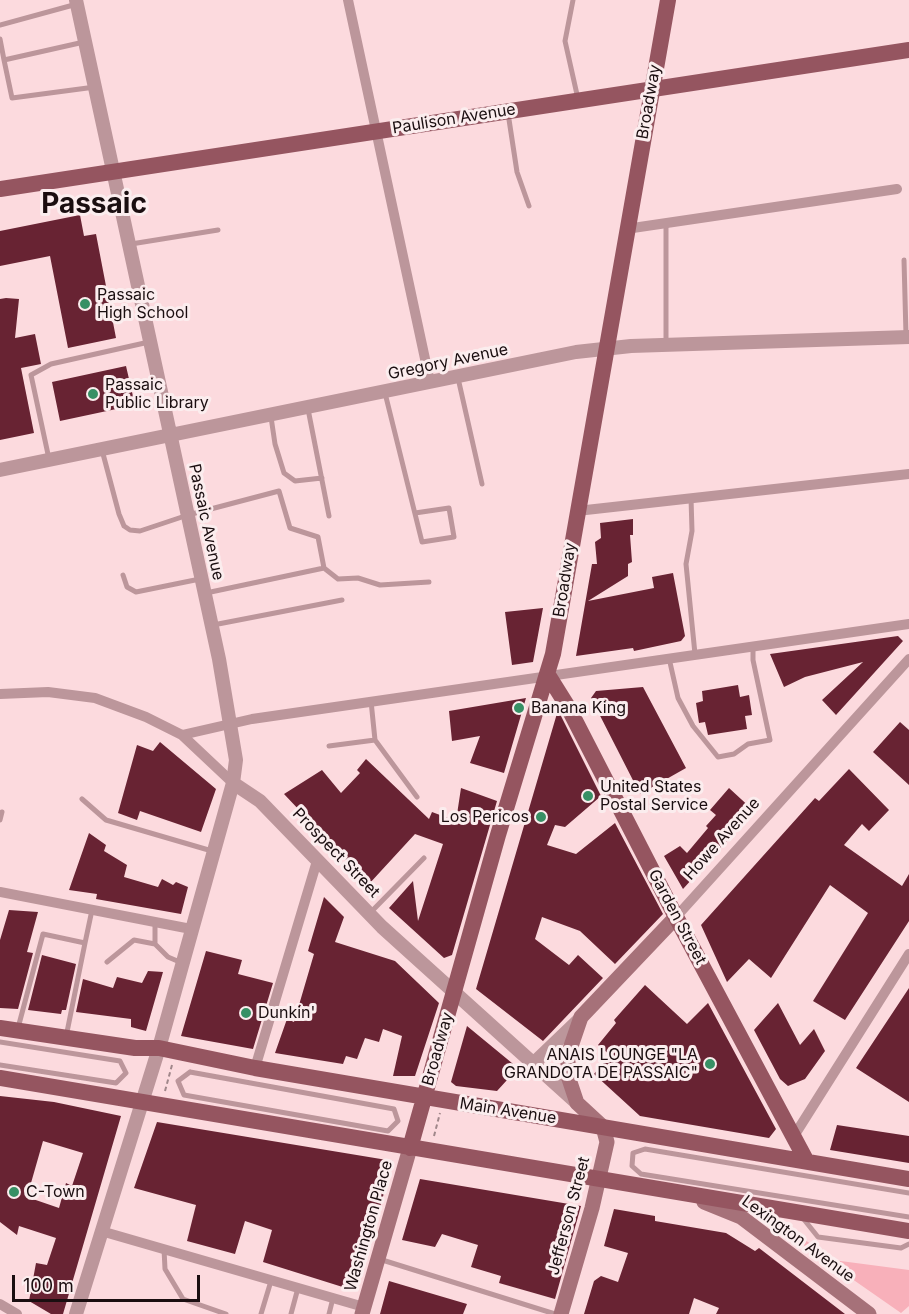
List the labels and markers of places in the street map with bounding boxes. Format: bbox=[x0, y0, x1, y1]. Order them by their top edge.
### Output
place label: Passaic High School bbox=[97, 285, 188, 323]
marker: Passaic High School bbox=[78, 297, 92, 311]
place label: Passaic Public Library bbox=[105, 375, 209, 413]
marker: Passaic Public Library bbox=[86, 387, 100, 401]
place label: Banana King bbox=[531, 698, 626, 718]
marker: Banana King bbox=[512, 701, 526, 715]
place label: United States Postal Service bbox=[600, 777, 708, 815]
marker: United States Postal Service bbox=[581, 789, 595, 803]
place label: Los Pericos bbox=[441, 807, 529, 827]
marker: Los Pericos bbox=[534, 810, 548, 824]
place label: Dunkin' bbox=[258, 1003, 315, 1023]
marker: Dunkin' bbox=[239, 1006, 253, 1020]
place label: ANAIS LOUNGE "LA GRANDOTA DE PASSAIC" bbox=[504, 1045, 698, 1083]
marker: ANAIS LOUNGE "LA GRANDOTA DE PASSAIC" bbox=[703, 1057, 717, 1071]
place label: C-Town bbox=[26, 1182, 85, 1202]
marker: C-Town bbox=[7, 1185, 21, 1199]

